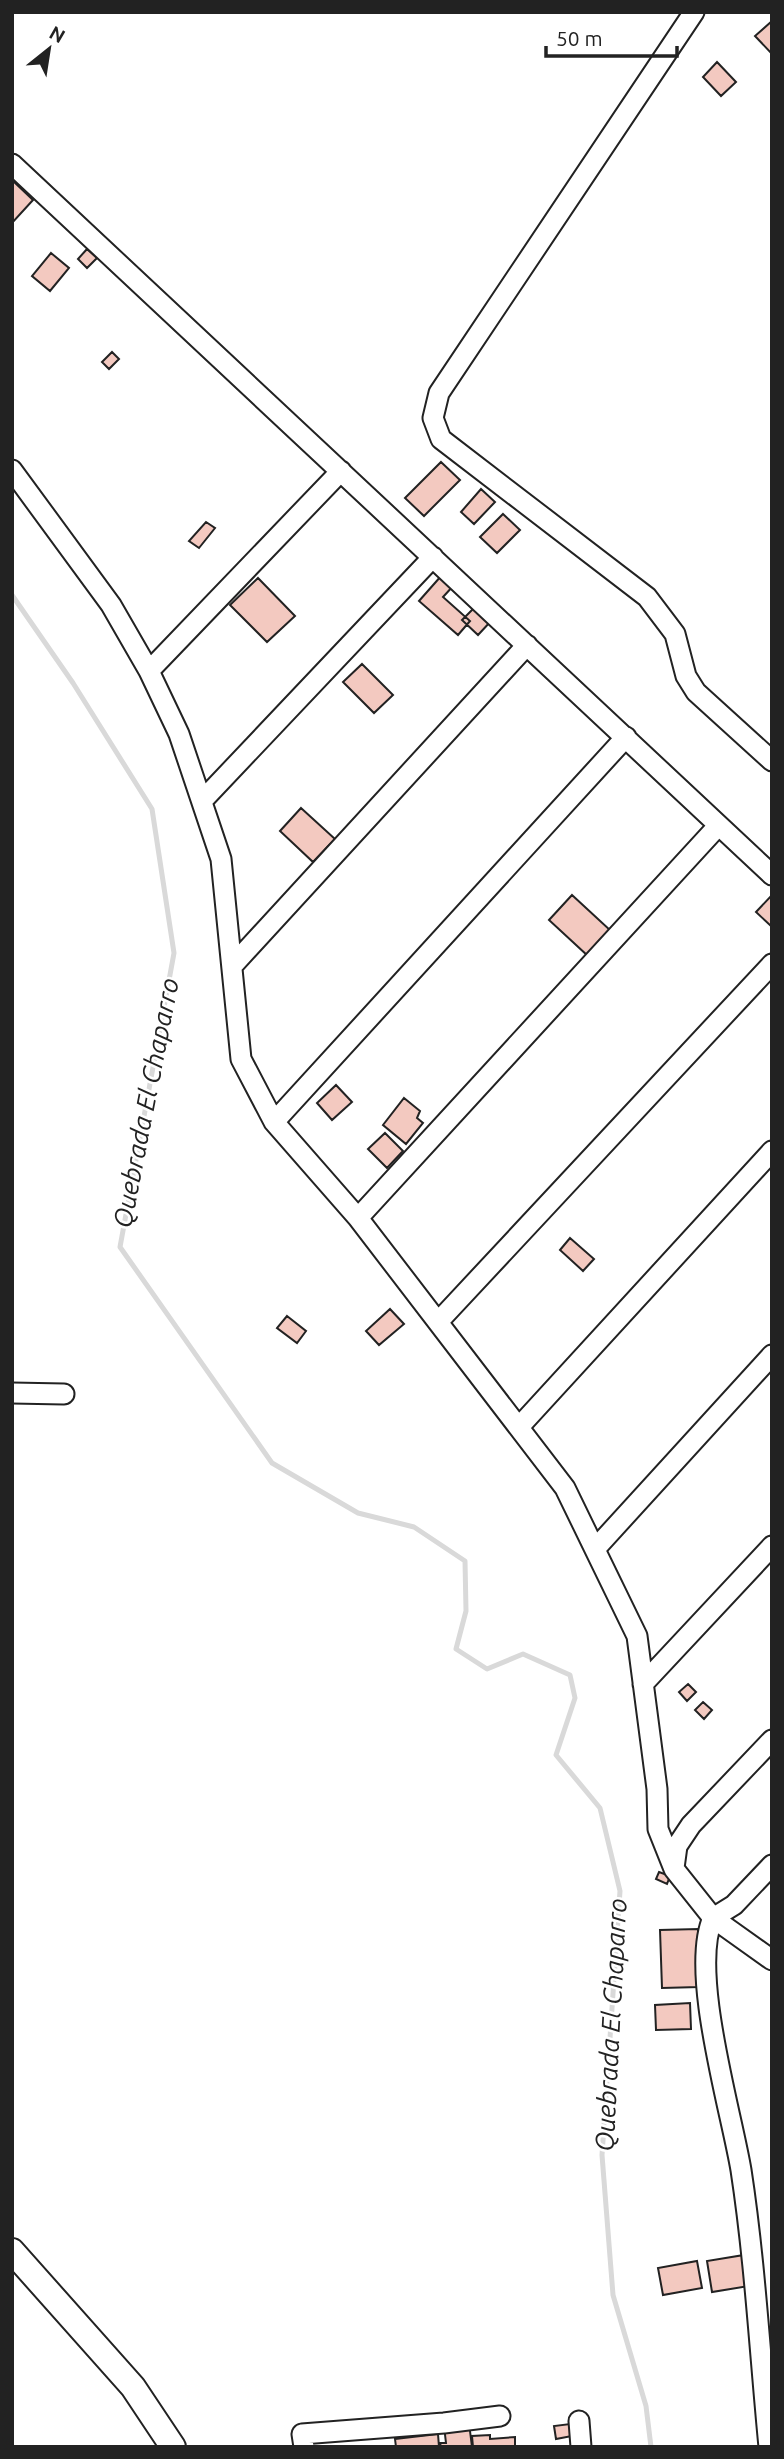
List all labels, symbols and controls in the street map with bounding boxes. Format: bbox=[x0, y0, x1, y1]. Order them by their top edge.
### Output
north arrow bbox=[14, 14, 84, 84]
scale bar bbox=[546, 14, 677, 58]
text: N bbox=[46, 21, 69, 47]
text: 50 m bbox=[556, 26, 603, 50]
water label: Quebrada El Chaparro bbox=[107, 976, 185, 1230]
water label: Quebrada El Chaparro bbox=[589, 1898, 633, 2152]

